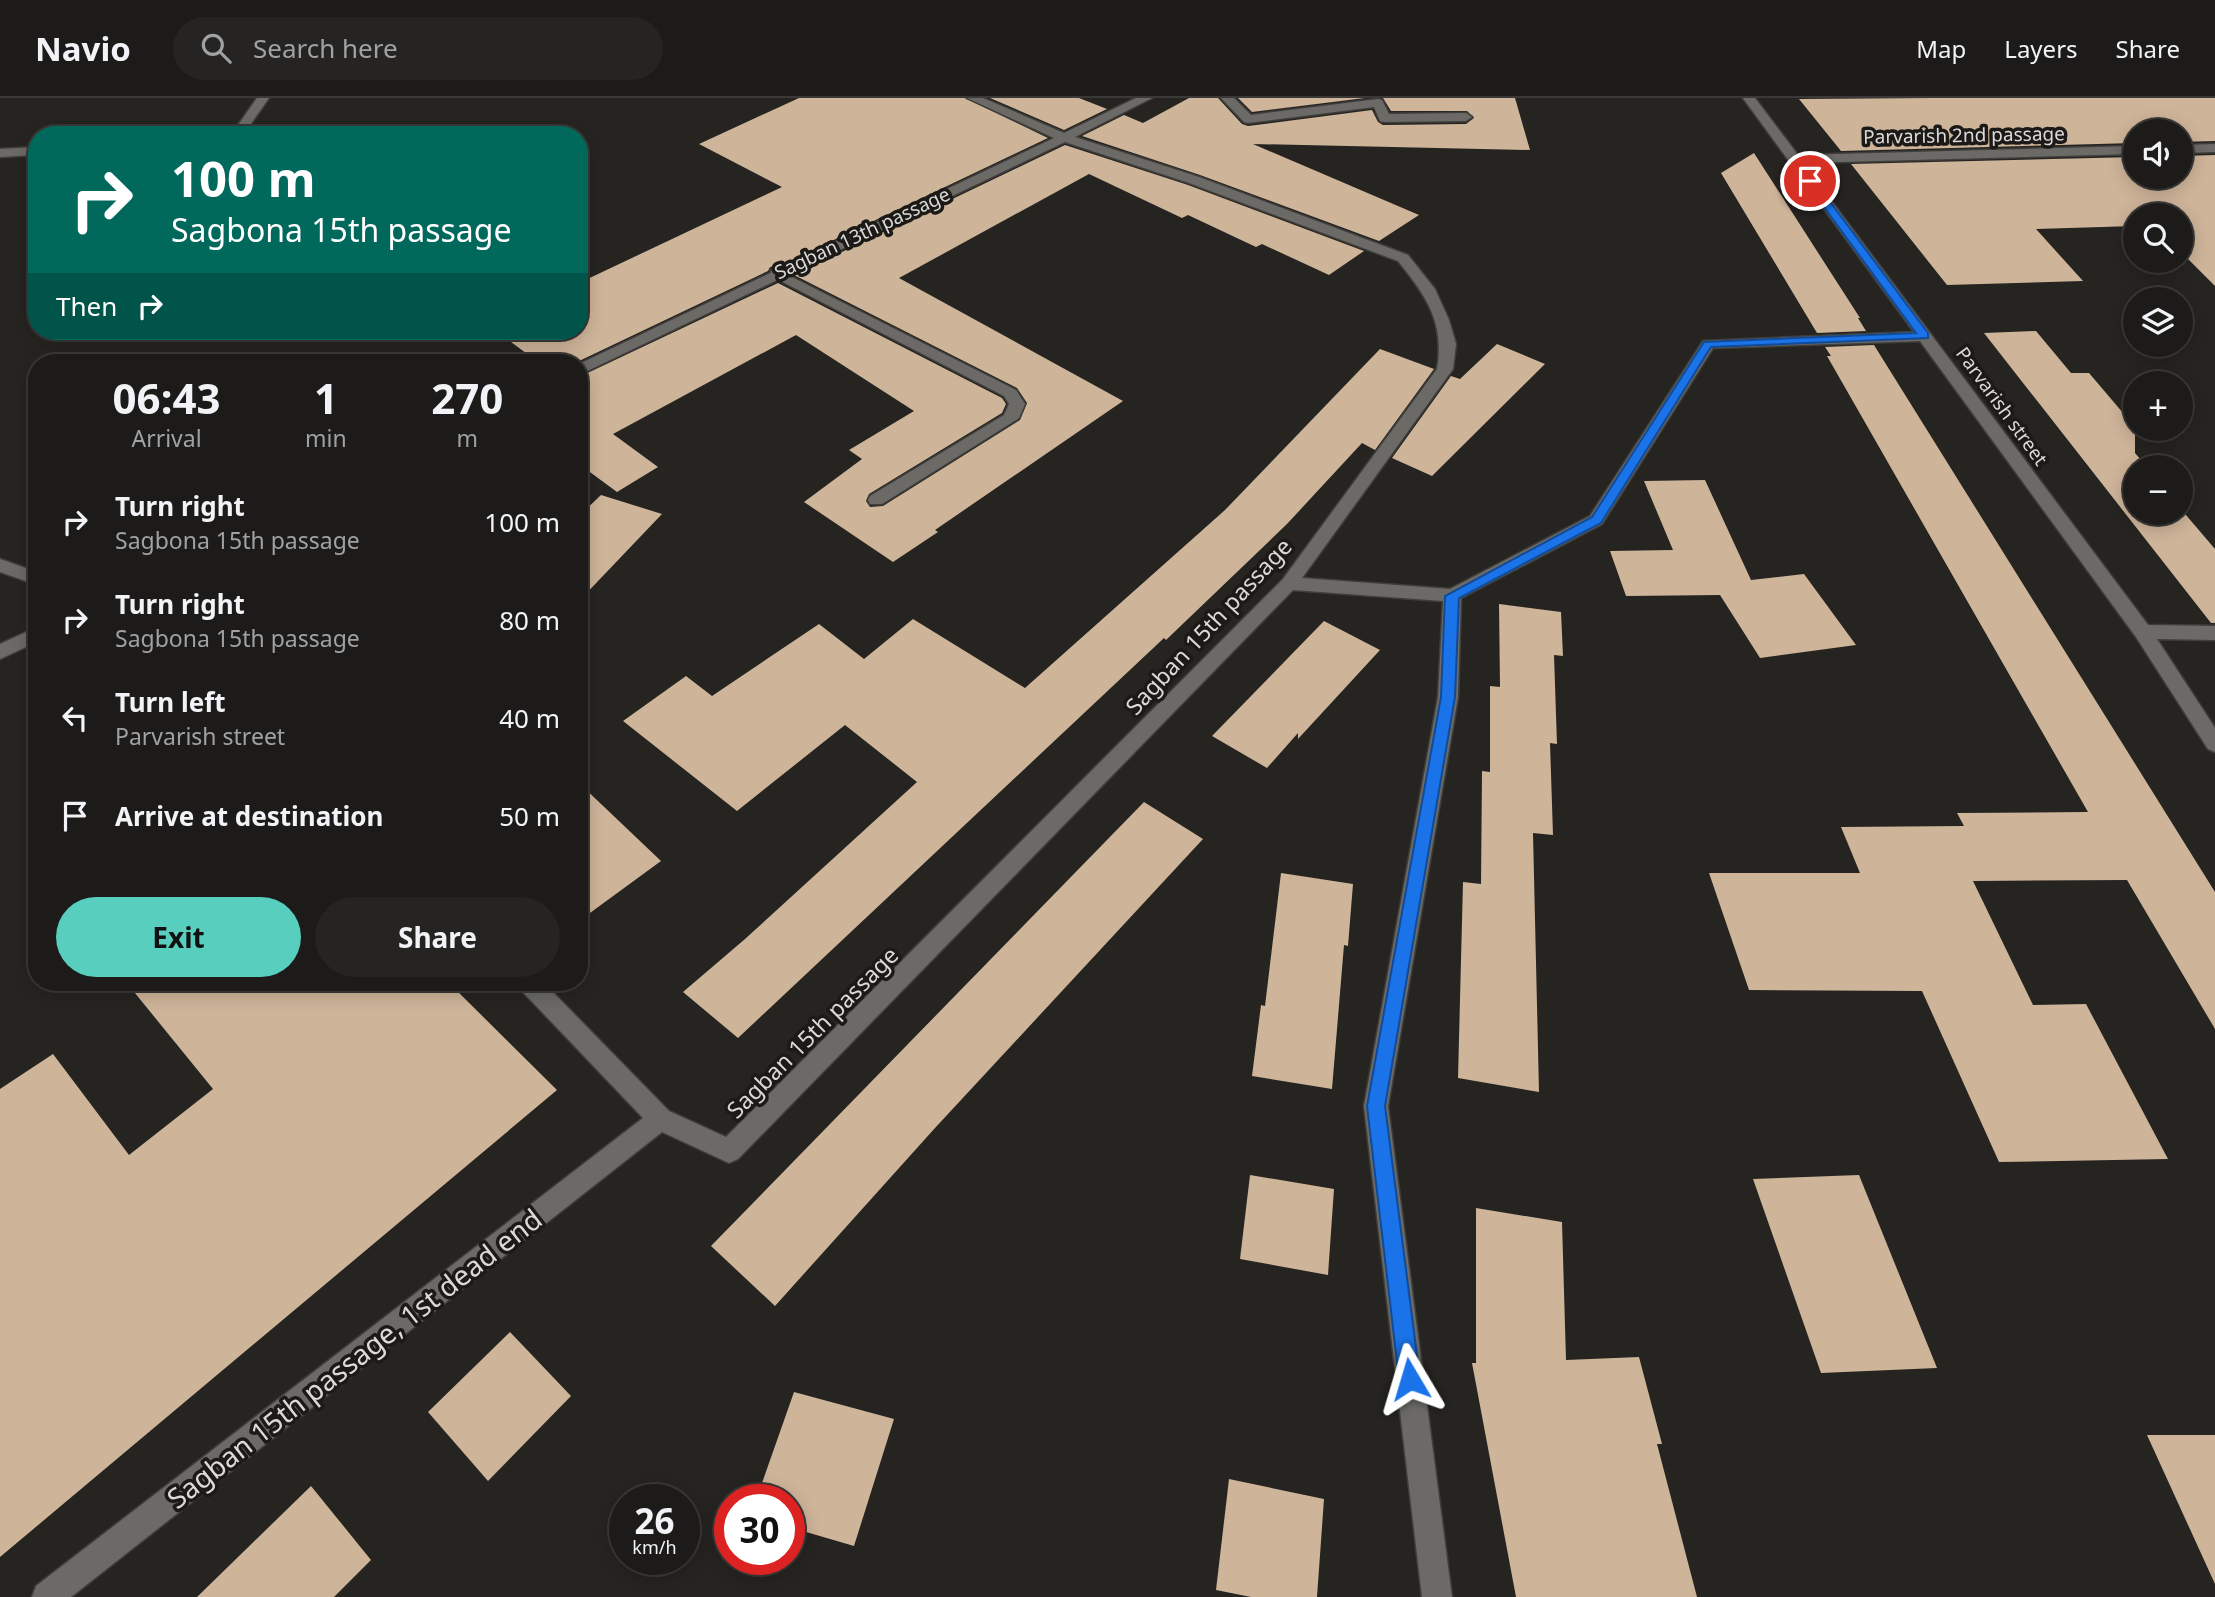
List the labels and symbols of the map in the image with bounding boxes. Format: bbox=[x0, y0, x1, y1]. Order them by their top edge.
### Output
street label: Parvarish 2nd passage bbox=[1863, 120, 2065, 150]
pin bbox=[1780, 151, 1840, 211]
street label: Sagban 13th passage bbox=[770, 181, 954, 285]
street label: Parvarish street bbox=[1950, 342, 2054, 471]
street label: Sagban 15th passage bbox=[1118, 531, 1298, 721]
street label: Sagban 15th passage bbox=[719, 939, 905, 1125]
street label: Sagban 15th passage, 1st dead end bbox=[159, 1200, 549, 1516]
position arrow bbox=[1373, 1342, 1447, 1416]
speed limit sign: 30 bbox=[714, 1484, 805, 1575]

